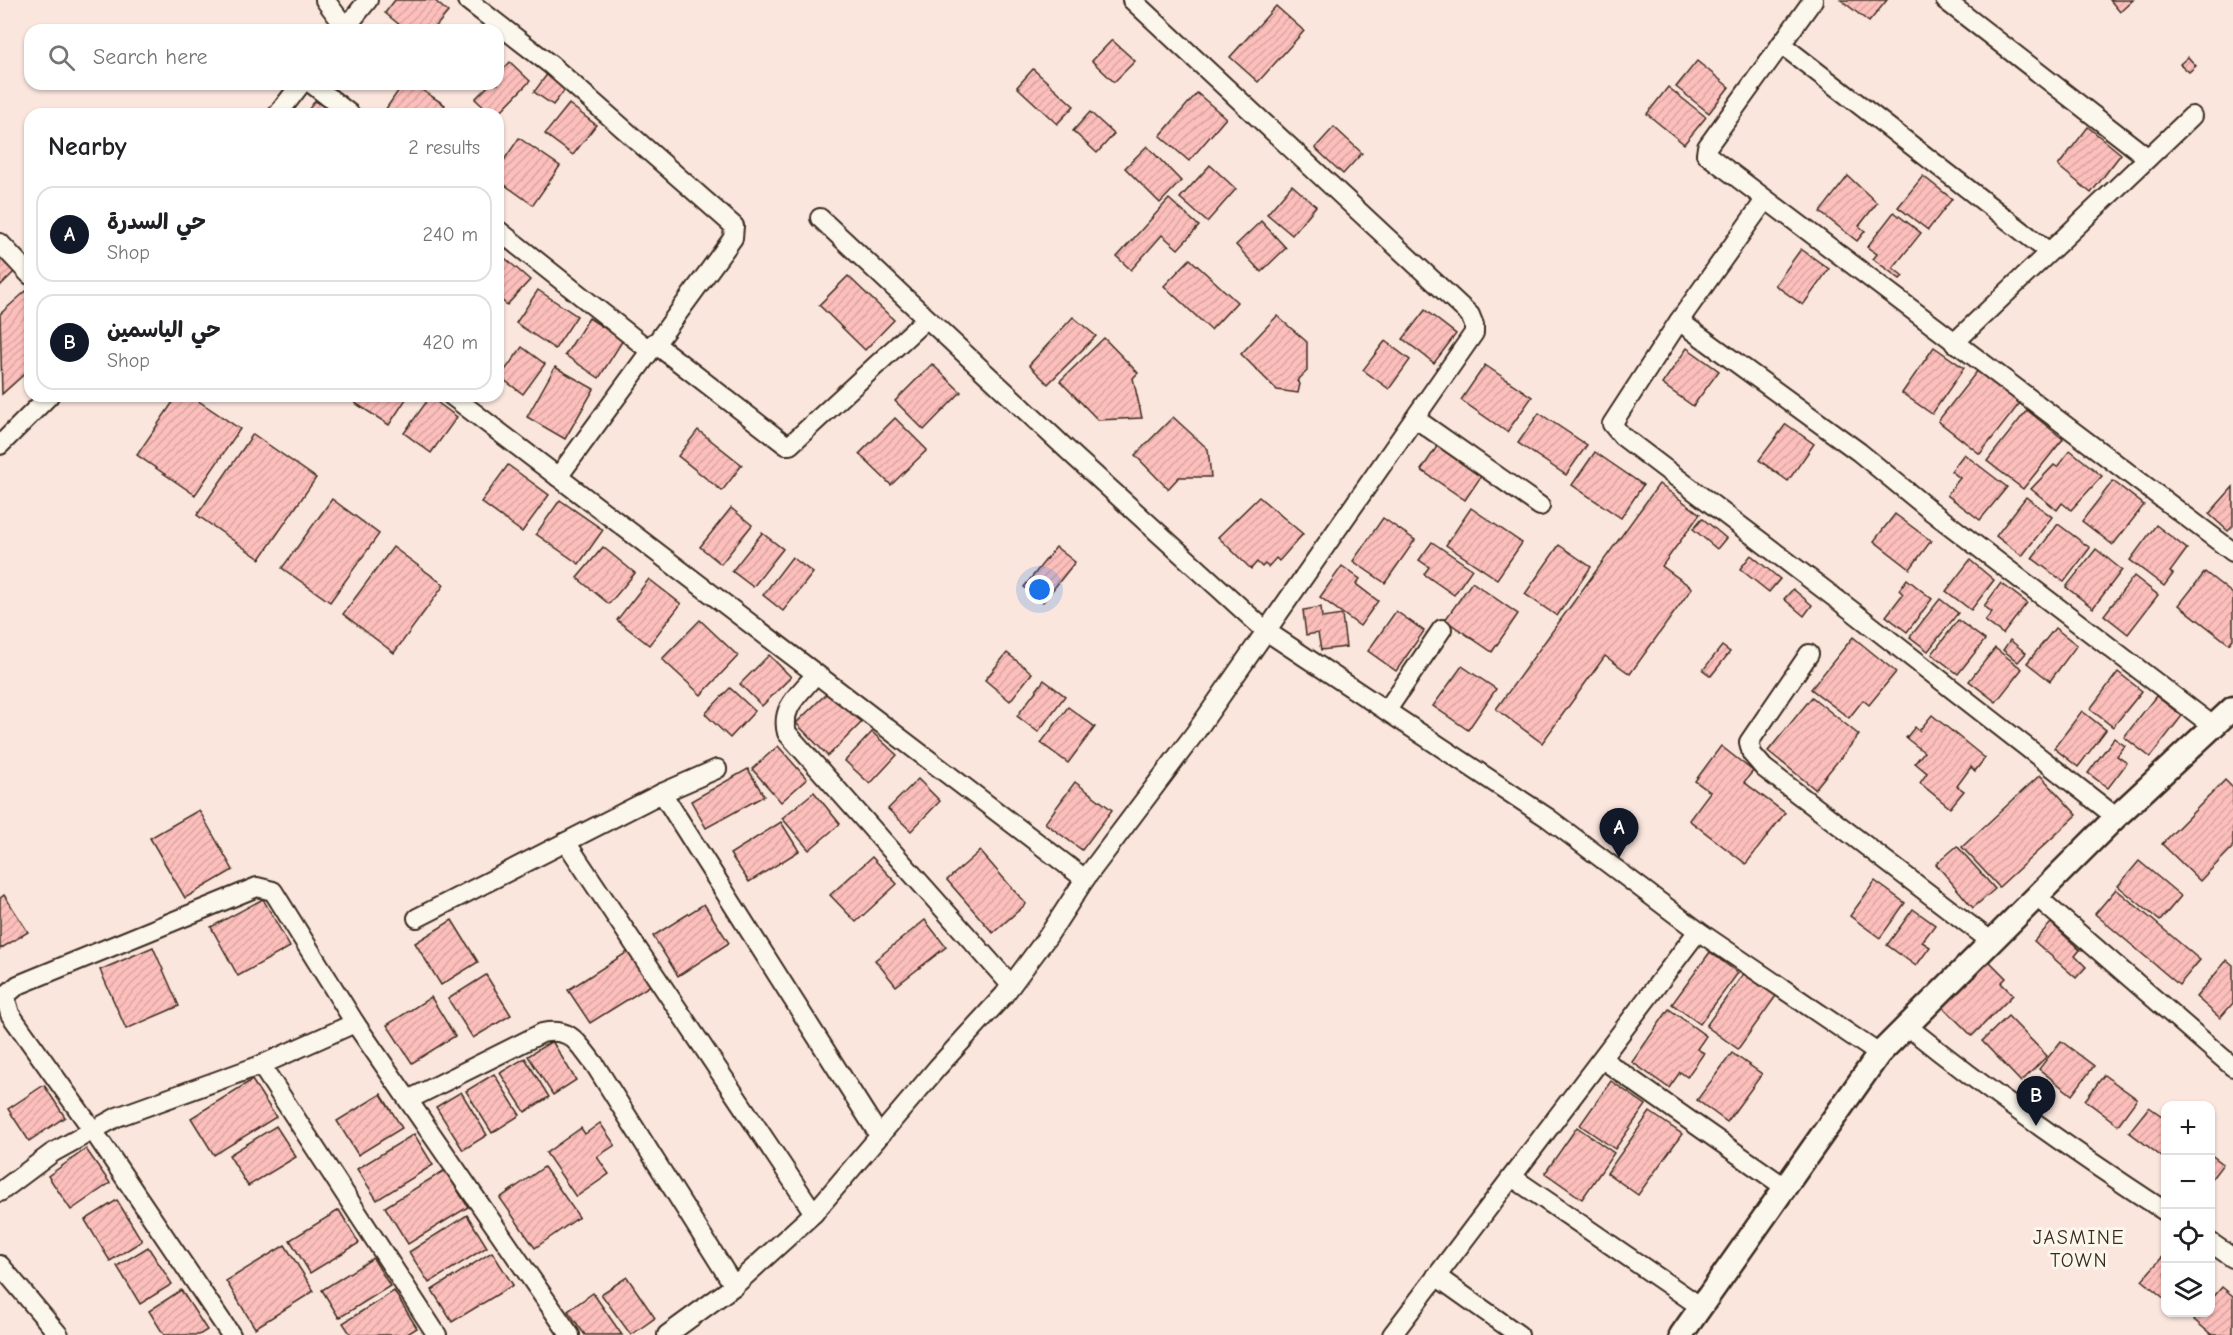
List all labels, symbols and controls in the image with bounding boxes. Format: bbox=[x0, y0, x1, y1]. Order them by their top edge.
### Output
search box bbox=[24, 24, 504, 90]
icon: search bbox=[45, 41, 78, 74]
text: Search here bbox=[93, 44, 208, 70]
text: Nearby bbox=[48, 132, 127, 162]
text: 2 results bbox=[408, 136, 480, 159]
text: حي السدرة bbox=[107, 209, 206, 235]
text: A bbox=[64, 223, 75, 246]
text: 240 m bbox=[423, 223, 478, 246]
text: Shop bbox=[107, 241, 150, 264]
text: حي الياسمين bbox=[107, 317, 221, 343]
text: B bbox=[63, 331, 76, 354]
text: 420 m bbox=[422, 331, 478, 354]
text: Shop bbox=[107, 349, 150, 372]
your location bbox=[1025, 575, 1054, 604]
pin: A bbox=[1600, 808, 1638, 858]
pin: B bbox=[2016, 1076, 2056, 1126]
map controls bbox=[2161, 1101, 2215, 1317]
button: + bbox=[2161, 1101, 2215, 1155]
button: − bbox=[2161, 1155, 2215, 1209]
button: locate bbox=[2161, 1209, 2215, 1263]
district label: JASMINE TOWN bbox=[2033, 1226, 2125, 1272]
button: layers bbox=[2161, 1263, 2215, 1317]

